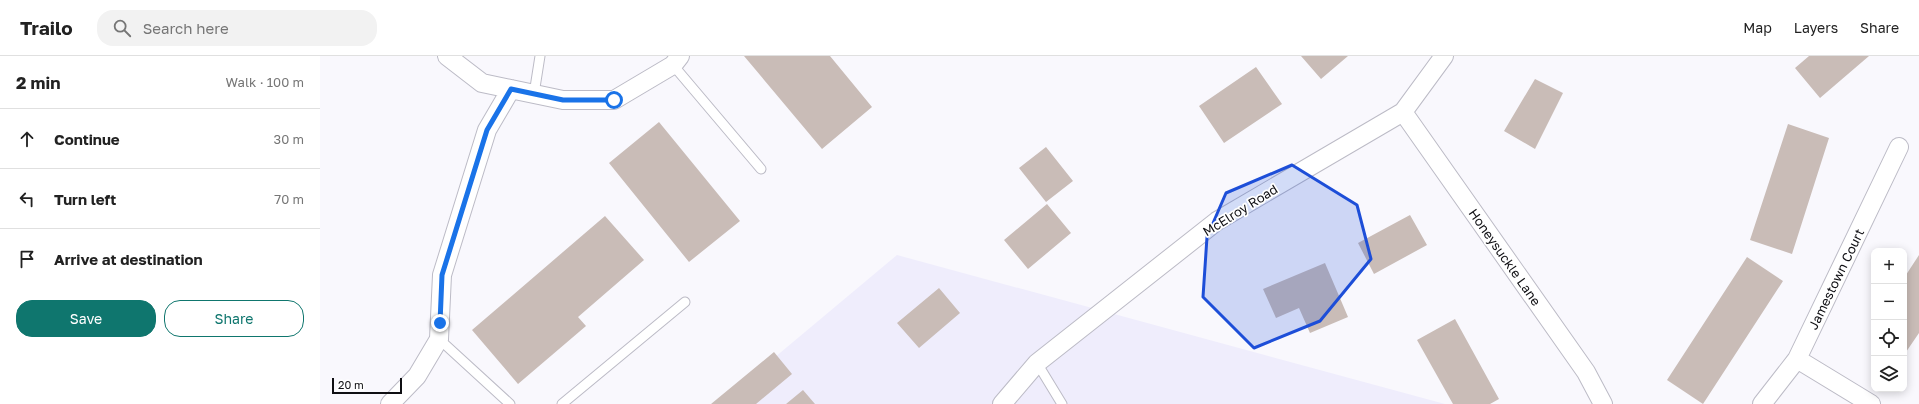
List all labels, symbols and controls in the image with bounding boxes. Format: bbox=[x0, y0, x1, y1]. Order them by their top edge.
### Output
search box bbox=[97, 10, 377, 46]
text: Trailo bbox=[20, 16, 73, 39]
icon: search bbox=[111, 17, 133, 39]
text: Search here bbox=[143, 19, 229, 37]
text: Map bbox=[1743, 19, 1772, 36]
text: Layers bbox=[1794, 19, 1838, 36]
text: Share bbox=[1860, 19, 1899, 36]
text: 2 min bbox=[16, 72, 60, 93]
text: Walk · 100 m bbox=[226, 74, 304, 90]
route start bbox=[605, 91, 623, 109]
icon: ahead bbox=[16, 128, 38, 150]
text: Continue bbox=[54, 130, 120, 148]
text: 30 m bbox=[274, 131, 304, 147]
street label: McElroy Road bbox=[1200, 181, 1280, 239]
icon: left bbox=[16, 188, 38, 210]
text: Turn left bbox=[54, 190, 116, 208]
text: 70 m bbox=[274, 191, 304, 207]
street label: Honeysuckle Lane bbox=[1466, 205, 1544, 309]
street label: Jamestown Court bbox=[1805, 226, 1867, 332]
icon: arrive bbox=[16, 248, 38, 270]
map controls bbox=[1871, 248, 1907, 392]
button: + bbox=[1871, 248, 1907, 284]
text: Arrive at destination bbox=[54, 250, 203, 268]
button: − bbox=[1871, 284, 1907, 320]
button: Save bbox=[16, 300, 156, 337]
button: Share bbox=[164, 300, 304, 337]
route end bbox=[431, 314, 449, 332]
button: locate bbox=[1871, 320, 1907, 356]
button: layers bbox=[1871, 356, 1907, 392]
scale bar bbox=[332, 376, 402, 395]
text: 20 m bbox=[338, 378, 364, 391]

